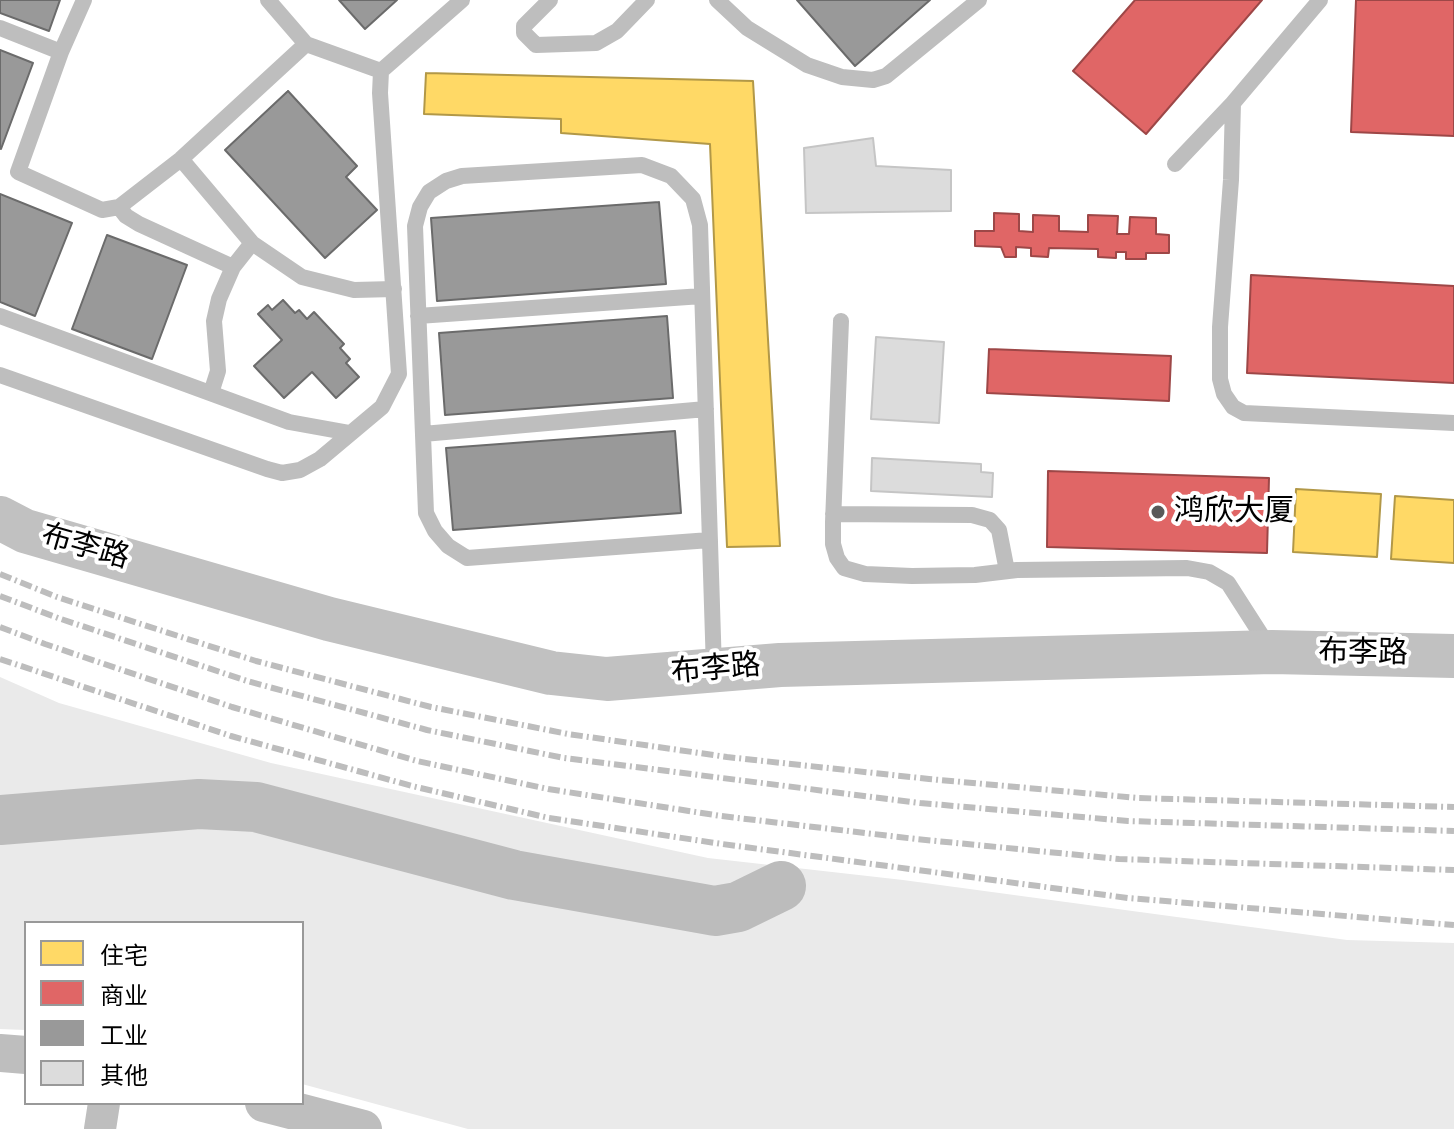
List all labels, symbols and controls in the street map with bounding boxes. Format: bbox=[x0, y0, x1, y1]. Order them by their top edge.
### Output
place label: 鸿欣大厦 bbox=[1174, 494, 1294, 530]
marker: 鸿欣大厦 bbox=[1149, 503, 1167, 521]
street label: 布李路 bbox=[37, 518, 133, 578]
street label: 布李路 bbox=[1318, 635, 1408, 673]
street label: 布李路 bbox=[670, 648, 762, 692]
legend bbox=[24, 921, 304, 1105]
text: 住宅 bbox=[100, 942, 148, 971]
text: 商业 bbox=[100, 982, 148, 1011]
text: 工业 bbox=[100, 1022, 148, 1051]
text: 其他 bbox=[100, 1062, 148, 1091]

